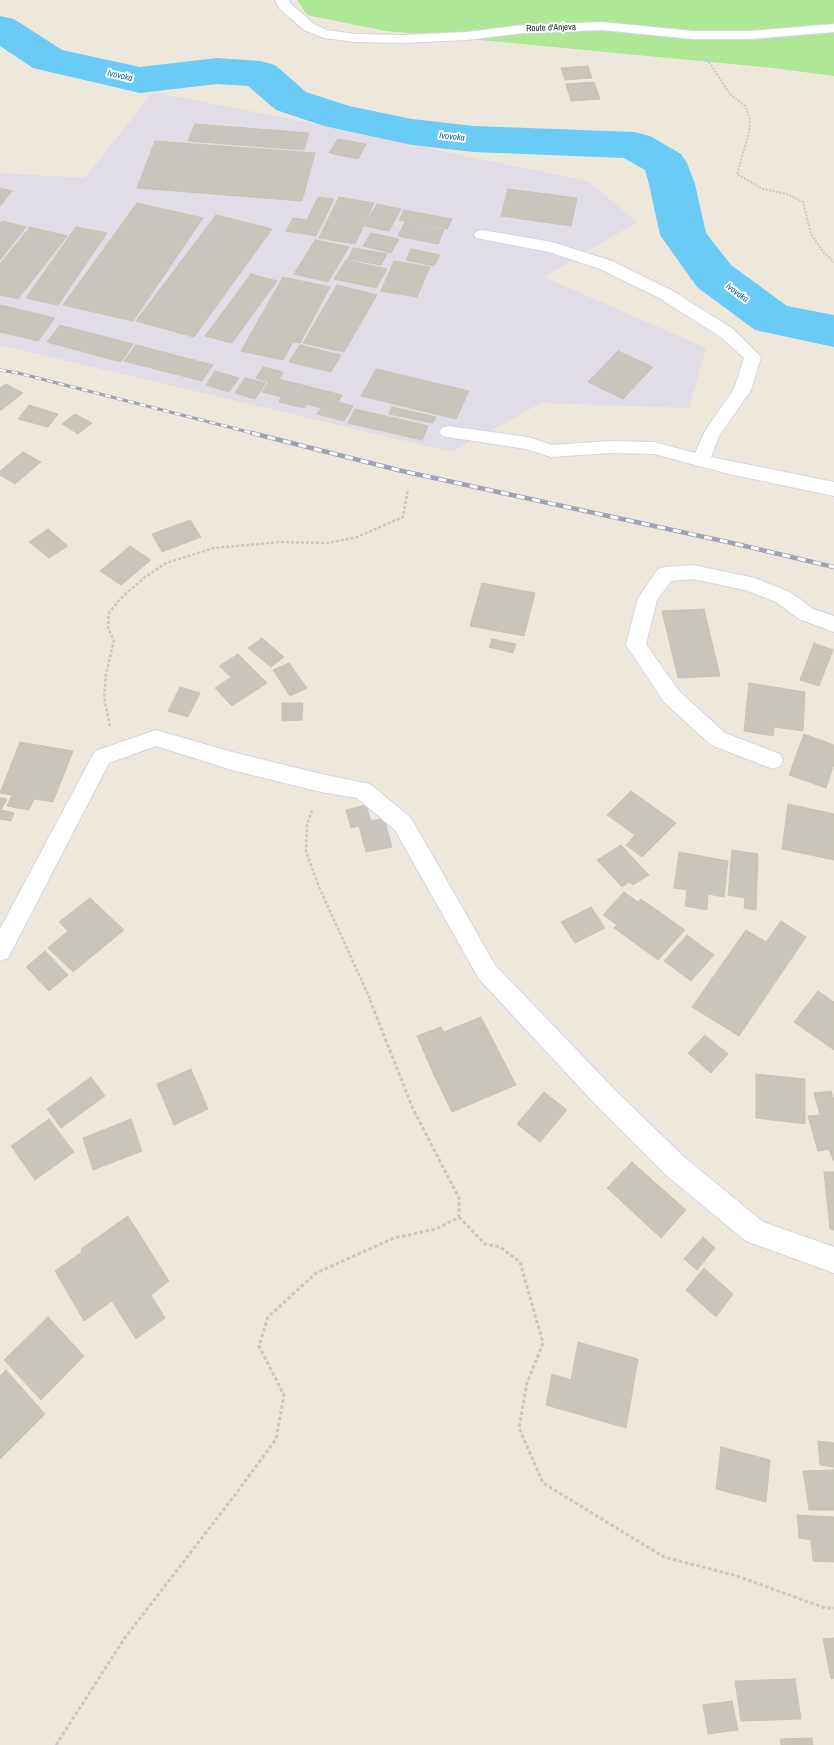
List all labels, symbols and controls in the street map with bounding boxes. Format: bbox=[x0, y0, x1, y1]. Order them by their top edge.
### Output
street label: Route d'Anjeva bbox=[526, 22, 576, 34]
water label: Ivovoka bbox=[106, 68, 134, 84]
water label: Ivovoka bbox=[439, 130, 465, 144]
water label: Ivovoka bbox=[724, 281, 750, 305]

